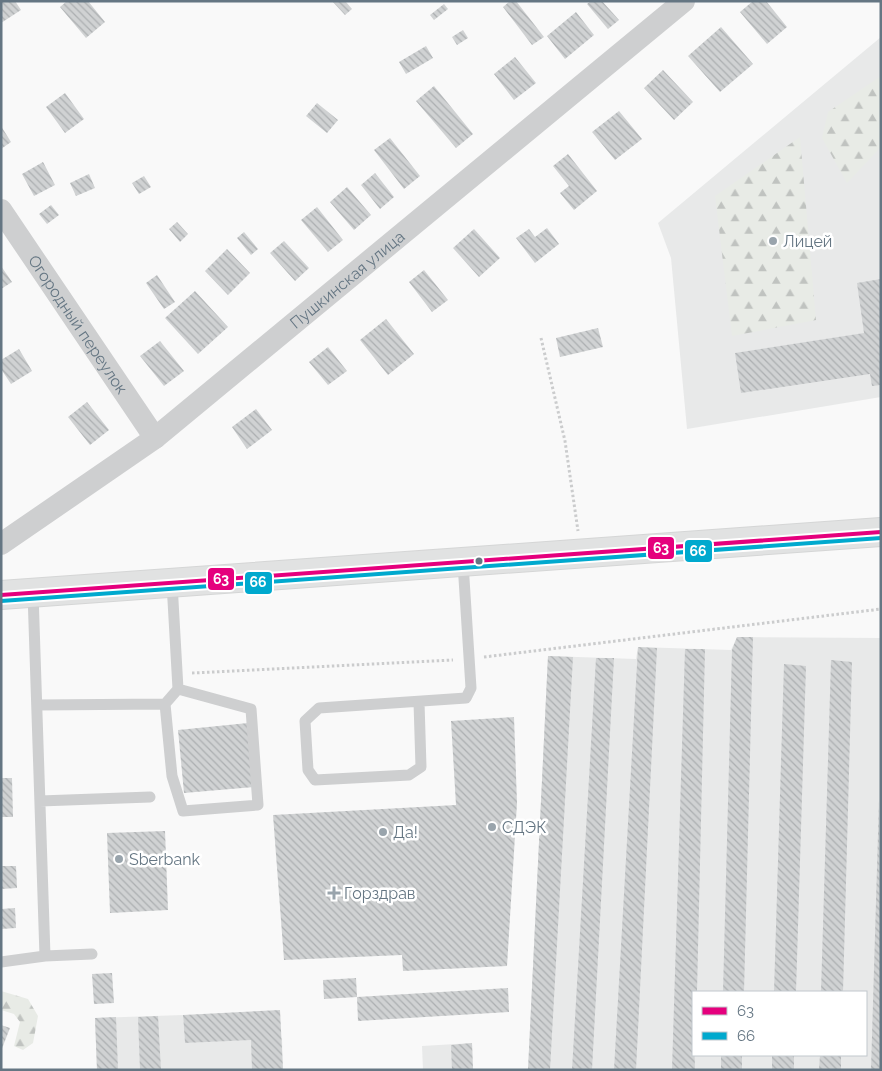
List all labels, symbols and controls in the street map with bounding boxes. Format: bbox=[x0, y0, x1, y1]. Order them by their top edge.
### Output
street label: Пушкинская улица bbox=[286, 226, 408, 332]
place label: Лицей bbox=[783, 232, 832, 251]
marker: Лицей bbox=[767, 235, 779, 247]
street label: Огородный переулок bbox=[25, 251, 132, 397]
line badge: 63 bbox=[647, 536, 675, 560]
line badge: 66 bbox=[684, 539, 713, 563]
text: 63 bbox=[653, 540, 669, 556]
text: 66 bbox=[690, 543, 707, 559]
unlabelled marker bbox=[474, 556, 484, 566]
line badge: 63 bbox=[207, 567, 235, 591]
text: 63 bbox=[213, 571, 229, 587]
line badge: 66 bbox=[244, 571, 273, 595]
text: 66 bbox=[250, 574, 267, 590]
place label: СДЭК bbox=[502, 818, 546, 837]
marker: СДЭК bbox=[486, 821, 498, 833]
place label: Да! bbox=[393, 823, 418, 842]
marker: Да! bbox=[377, 826, 389, 838]
place label: Sberbank bbox=[129, 850, 201, 869]
marker: Sberbank bbox=[113, 853, 125, 865]
place label: Горздрав bbox=[344, 884, 415, 903]
marker: Горздрав bbox=[328, 887, 340, 899]
legend bbox=[692, 991, 867, 1056]
text: 63 bbox=[737, 1002, 754, 1020]
text: 66 bbox=[737, 1027, 755, 1045]

